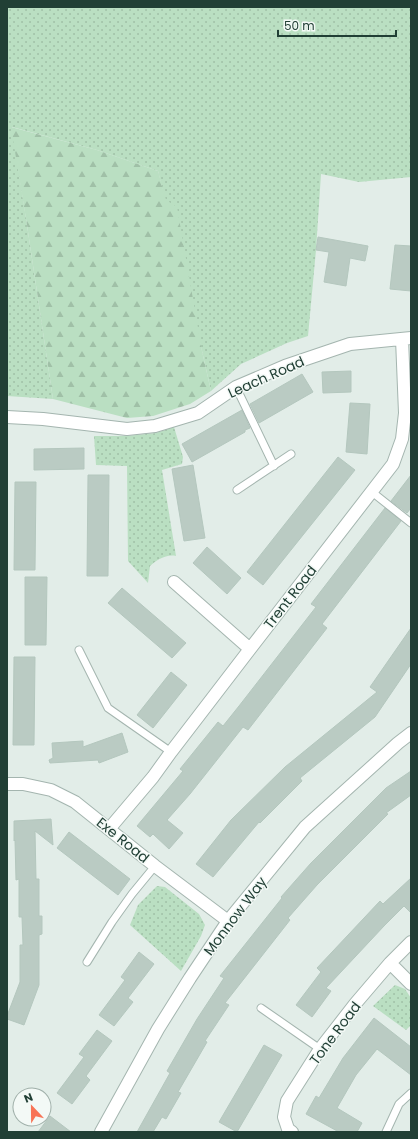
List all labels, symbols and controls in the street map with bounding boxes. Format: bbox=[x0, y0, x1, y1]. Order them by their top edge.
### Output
scale bar bbox=[278, 12, 396, 38]
text: 50 m bbox=[284, 17, 315, 34]
street label: Leach Road bbox=[225, 351, 307, 403]
street label: Trent Road bbox=[259, 561, 321, 633]
street label: Exe Road bbox=[92, 812, 154, 868]
street label: Monnow Way bbox=[199, 872, 271, 960]
street label: Tone Road bbox=[305, 997, 365, 1069]
north arrow bbox=[12, 1087, 52, 1127]
text: N bbox=[21, 1089, 35, 1107]

